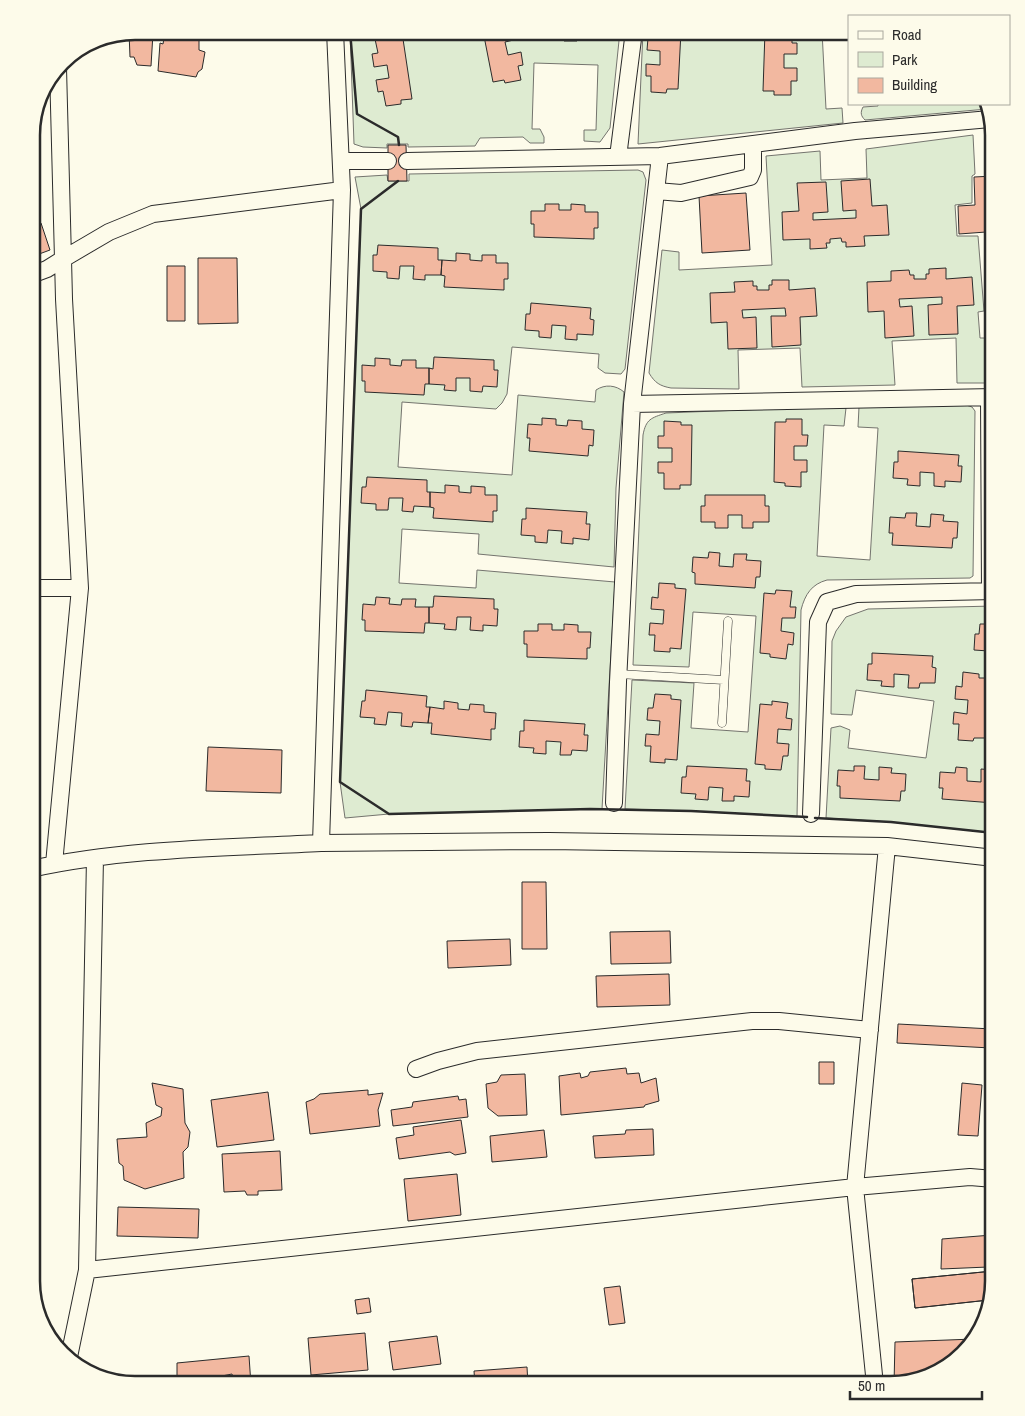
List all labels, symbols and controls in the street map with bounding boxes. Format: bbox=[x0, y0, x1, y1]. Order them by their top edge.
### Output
legend bbox=[848, 15, 1010, 105]
text: Road bbox=[892, 24, 921, 45]
text: Park bbox=[892, 49, 918, 70]
text: Building bbox=[892, 74, 937, 95]
scale bar bbox=[850, 1368, 982, 1400]
text: 50 m bbox=[858, 1375, 885, 1396]

